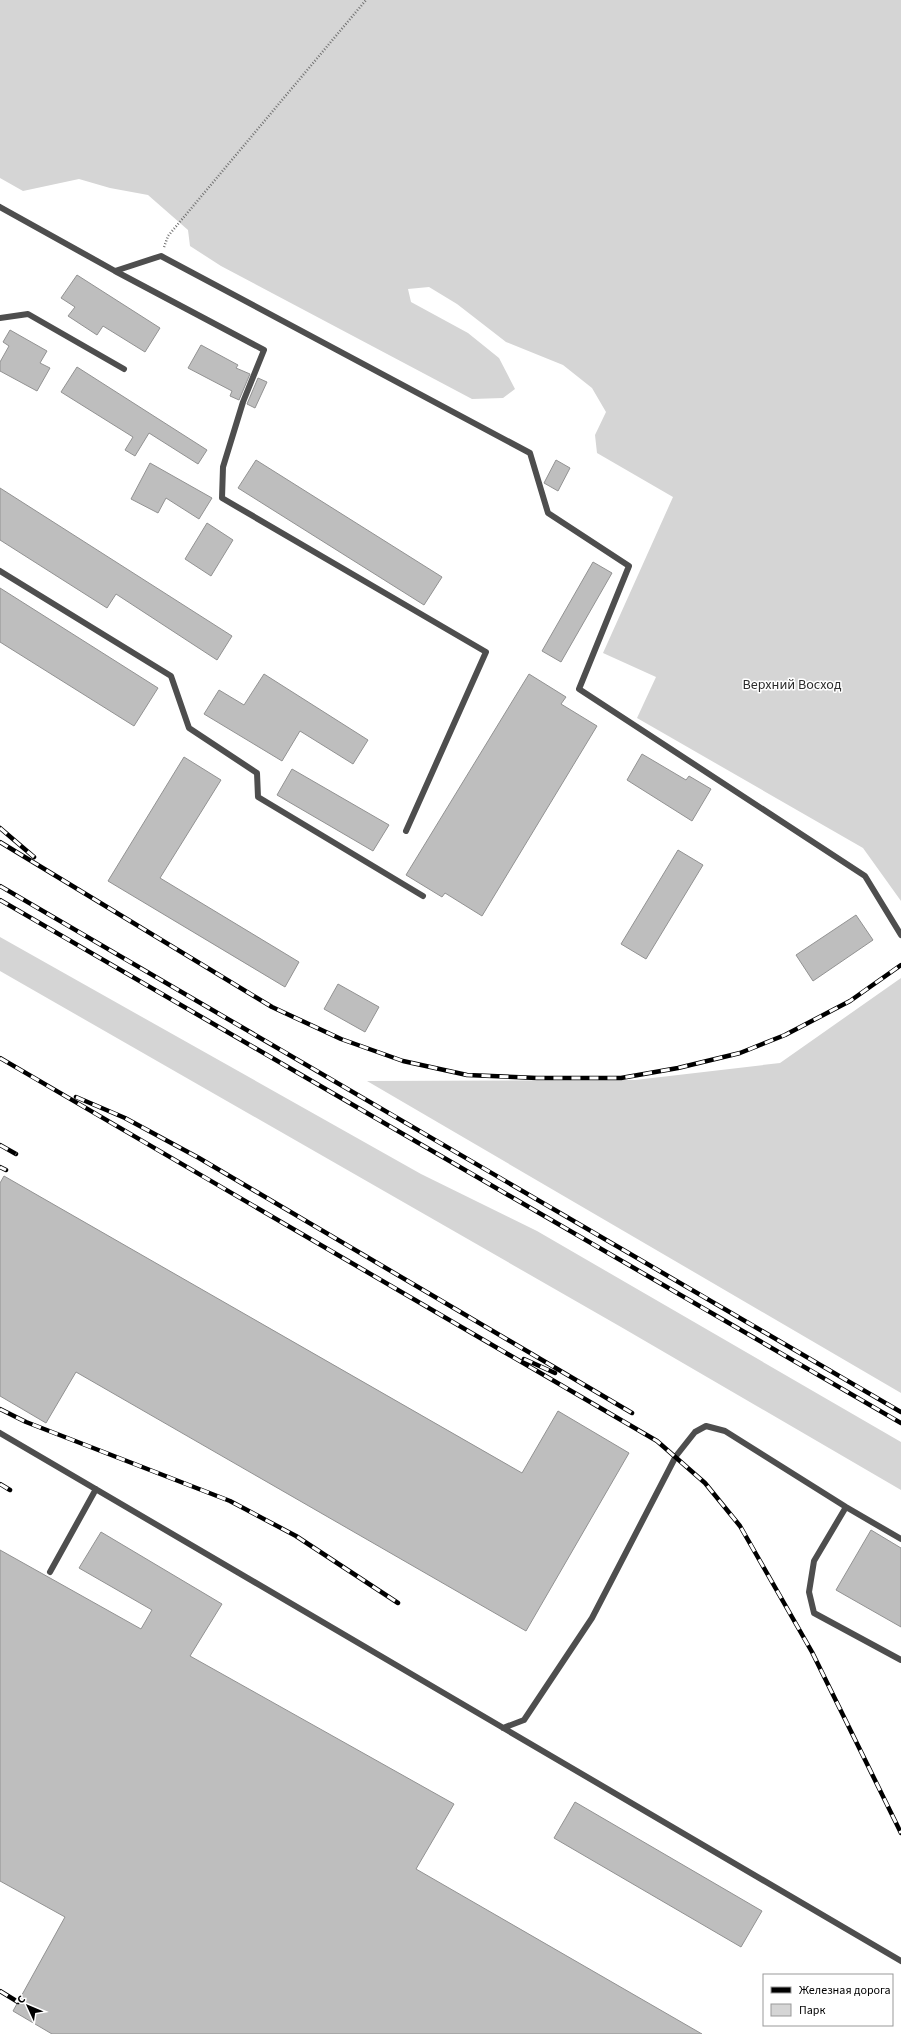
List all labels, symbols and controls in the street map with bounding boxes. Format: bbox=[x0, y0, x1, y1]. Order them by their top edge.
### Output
park label: Верхний Восход bbox=[743, 675, 842, 695]
legend bbox=[763, 1974, 893, 2026]
text: Железная дорога bbox=[799, 1982, 891, 1999]
north arrow bbox=[8, 1986, 48, 2026]
text: С bbox=[14, 1991, 29, 2007]
text: Парк bbox=[799, 2002, 825, 2019]

